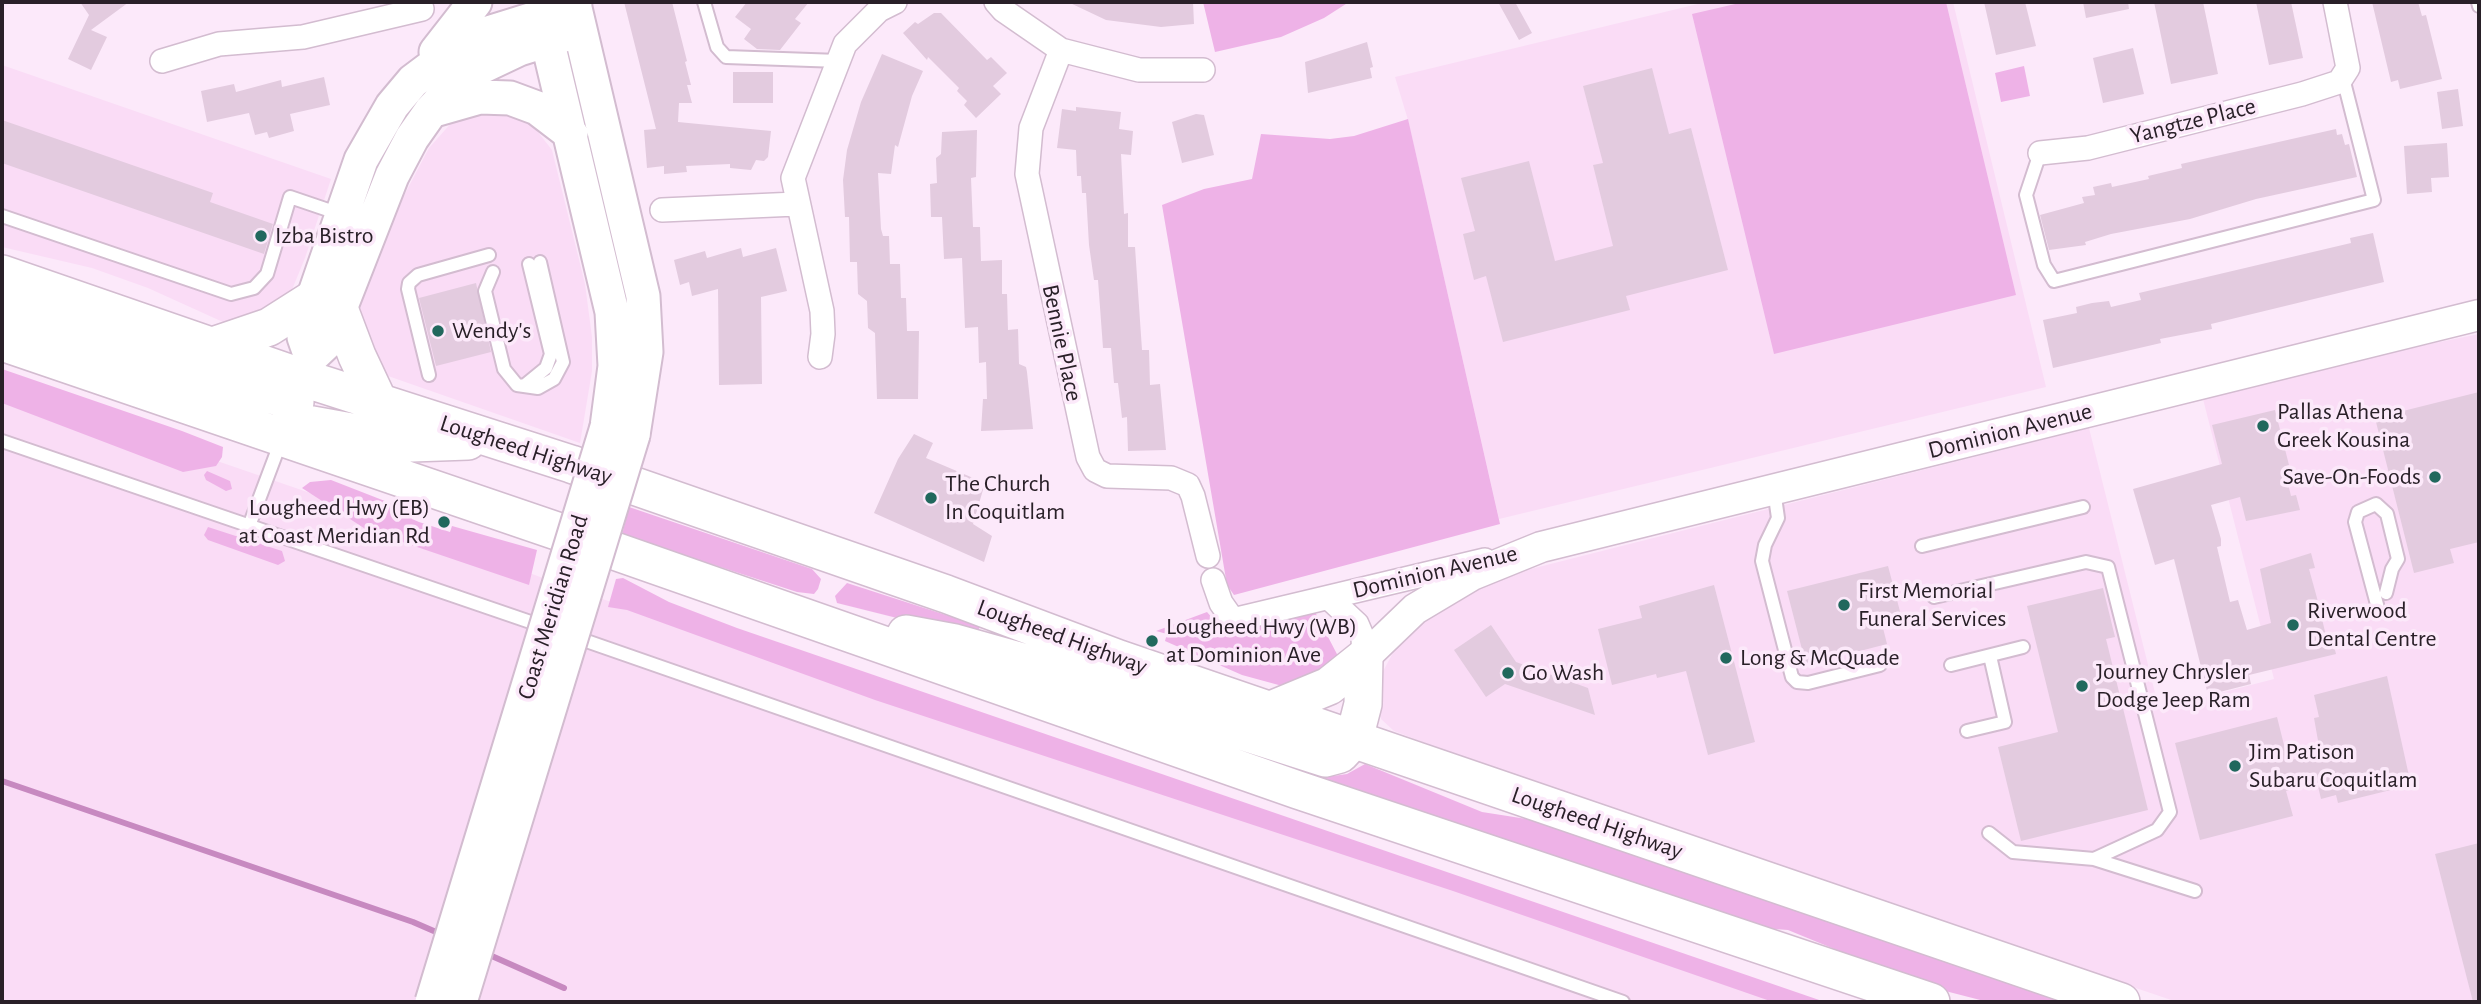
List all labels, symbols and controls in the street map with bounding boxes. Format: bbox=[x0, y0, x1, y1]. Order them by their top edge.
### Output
street label: Yangtze Place bbox=[2127, 92, 2259, 150]
place label: Izba Bistro bbox=[275, 222, 373, 250]
marker: Izba Bistro bbox=[253, 228, 269, 244]
street label: Bennie Place bbox=[1036, 282, 1088, 404]
place label: Wendy's bbox=[452, 317, 531, 345]
marker: Wendy's bbox=[430, 323, 446, 339]
street label: Dominion Avenue bbox=[1925, 397, 2095, 465]
place label: Pallas Athena Greek Kousina bbox=[2277, 398, 2410, 454]
street label: Lougheed Highway bbox=[436, 409, 616, 491]
marker: Pallas Athena Greek Kousina bbox=[2255, 418, 2271, 434]
place label: Save-On-Foods bbox=[2282, 463, 2421, 491]
marker: Save-On-Foods bbox=[2427, 469, 2443, 485]
place label: The Church In Coquitlam bbox=[945, 470, 1065, 526]
marker: The Church In Coquitlam bbox=[923, 490, 939, 506]
place label: Lougheed Hwy (EB) at Coast Meridian Rd bbox=[239, 494, 430, 550]
street label: Coast Meridian Road bbox=[511, 511, 595, 703]
marker: Lougheed Hwy (EB) at Coast Meridian Rd bbox=[436, 514, 452, 530]
street label: Dominion Avenue bbox=[1350, 539, 1520, 605]
place label: First Memorial Funeral Services bbox=[1858, 577, 2006, 633]
street label: Lougheed Highway bbox=[973, 593, 1151, 681]
marker: First Memorial Funeral Services bbox=[1836, 597, 1852, 613]
place label: Riverwood Dental Centre bbox=[2307, 597, 2436, 653]
place label: Lougheed Hwy (WB) at Dominion Ave bbox=[1166, 613, 1357, 669]
marker: Riverwood Dental Centre bbox=[2285, 617, 2301, 633]
marker: Lougheed Hwy (WB) at Dominion Ave bbox=[1144, 633, 1160, 649]
place label: Long & McQuade bbox=[1740, 644, 1900, 672]
marker: Long & McQuade bbox=[1718, 650, 1734, 666]
place label: Journey Chrysler Dodge Jeep Ram bbox=[2096, 658, 2251, 714]
place label: Go Wash bbox=[1522, 659, 1604, 687]
marker: Go Wash bbox=[1500, 665, 1516, 681]
marker: Journey Chrysler Dodge Jeep Ram bbox=[2074, 678, 2090, 694]
place label: Jim Patison Subaru Coquitlam bbox=[2249, 738, 2417, 794]
marker: Jim Patison Subaru Coquitlam bbox=[2227, 758, 2243, 774]
street label: Lougheed Highway bbox=[1508, 780, 1686, 866]

